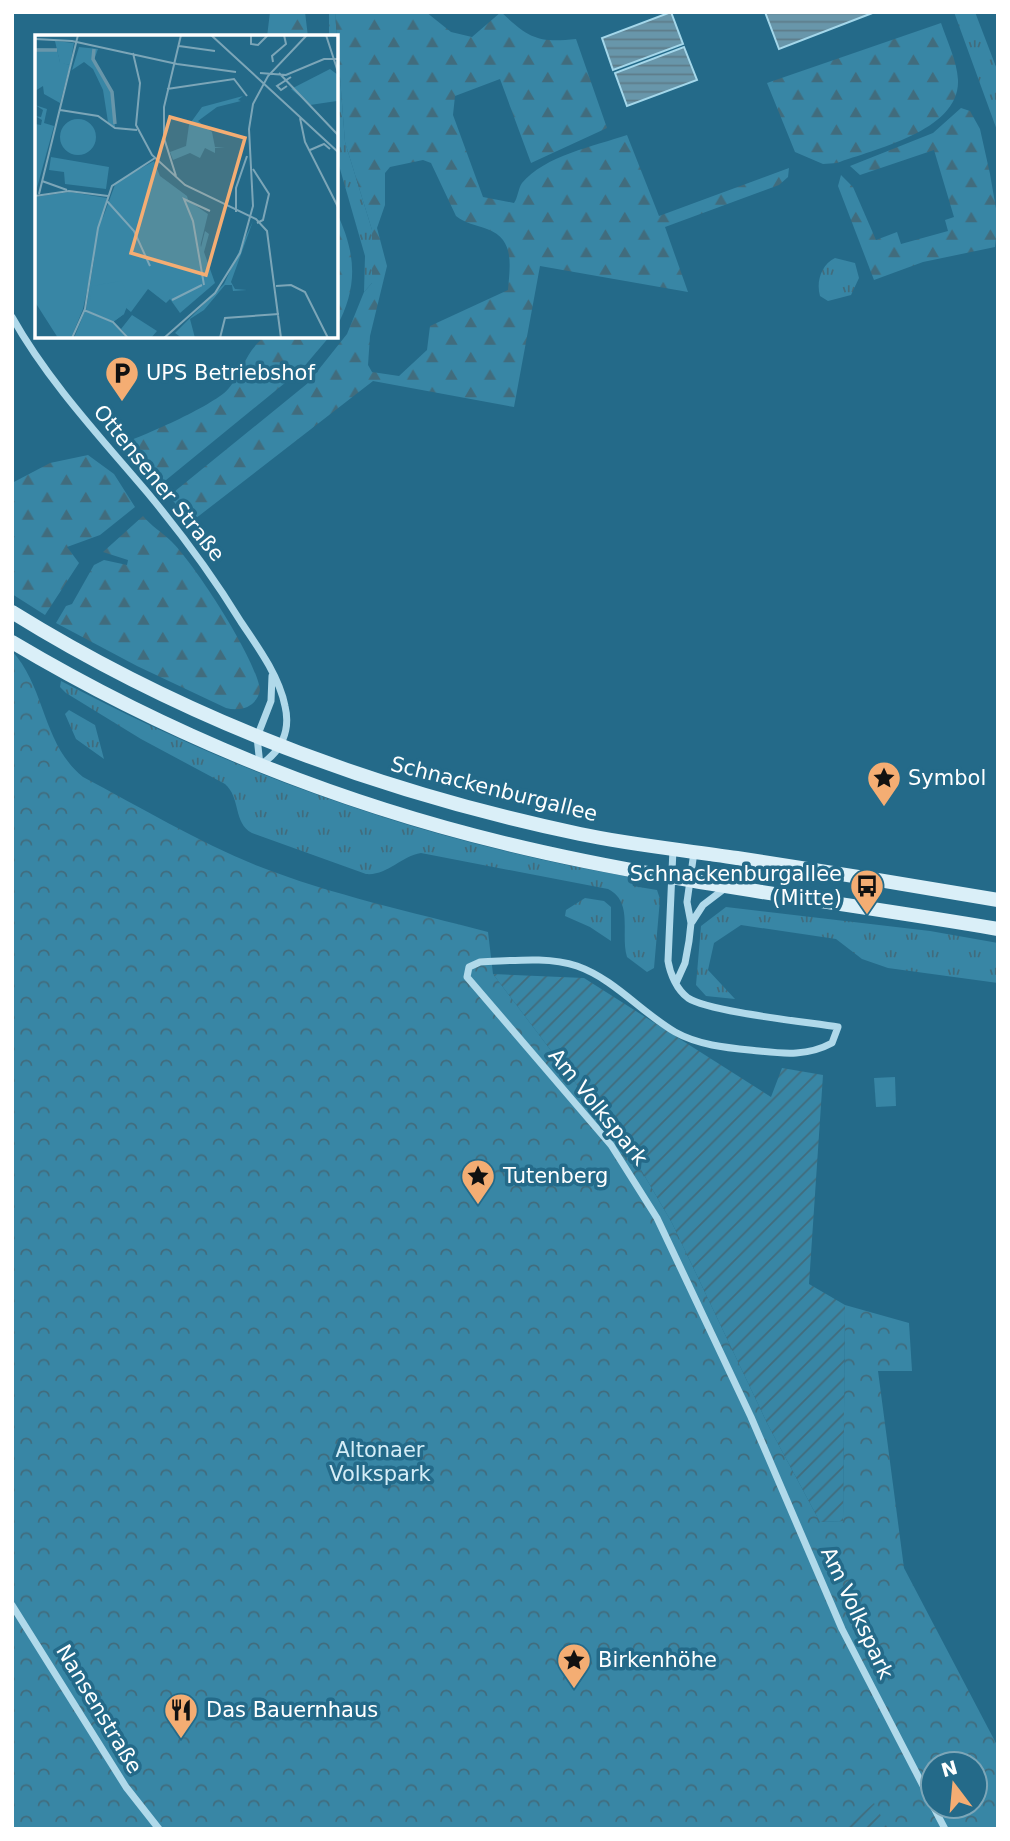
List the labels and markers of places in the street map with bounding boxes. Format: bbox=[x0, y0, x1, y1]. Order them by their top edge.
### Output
parking icon: UPS Betriebshof bbox=[103, 354, 141, 403]
place label: UPS Betriebshof bbox=[146, 361, 315, 385]
place icon: Symbol bbox=[865, 759, 903, 808]
place label: Symbol bbox=[908, 766, 986, 790]
place label: Schnackenburgallee (Mitte) bbox=[630, 862, 842, 910]
bus stop icon: Schnackenburgallee (Mitte) bbox=[848, 867, 886, 916]
place icon: Tutenberg bbox=[459, 1157, 497, 1206]
place label: Tutenberg bbox=[502, 1164, 608, 1188]
place icon: Birkenhöhe bbox=[555, 1641, 593, 1690]
place label: Birkenhöhe bbox=[598, 1648, 717, 1672]
restaurant icon: Das Bauernhaus bbox=[162, 1691, 200, 1740]
place label: Das Bauernhaus bbox=[206, 1698, 378, 1722]

